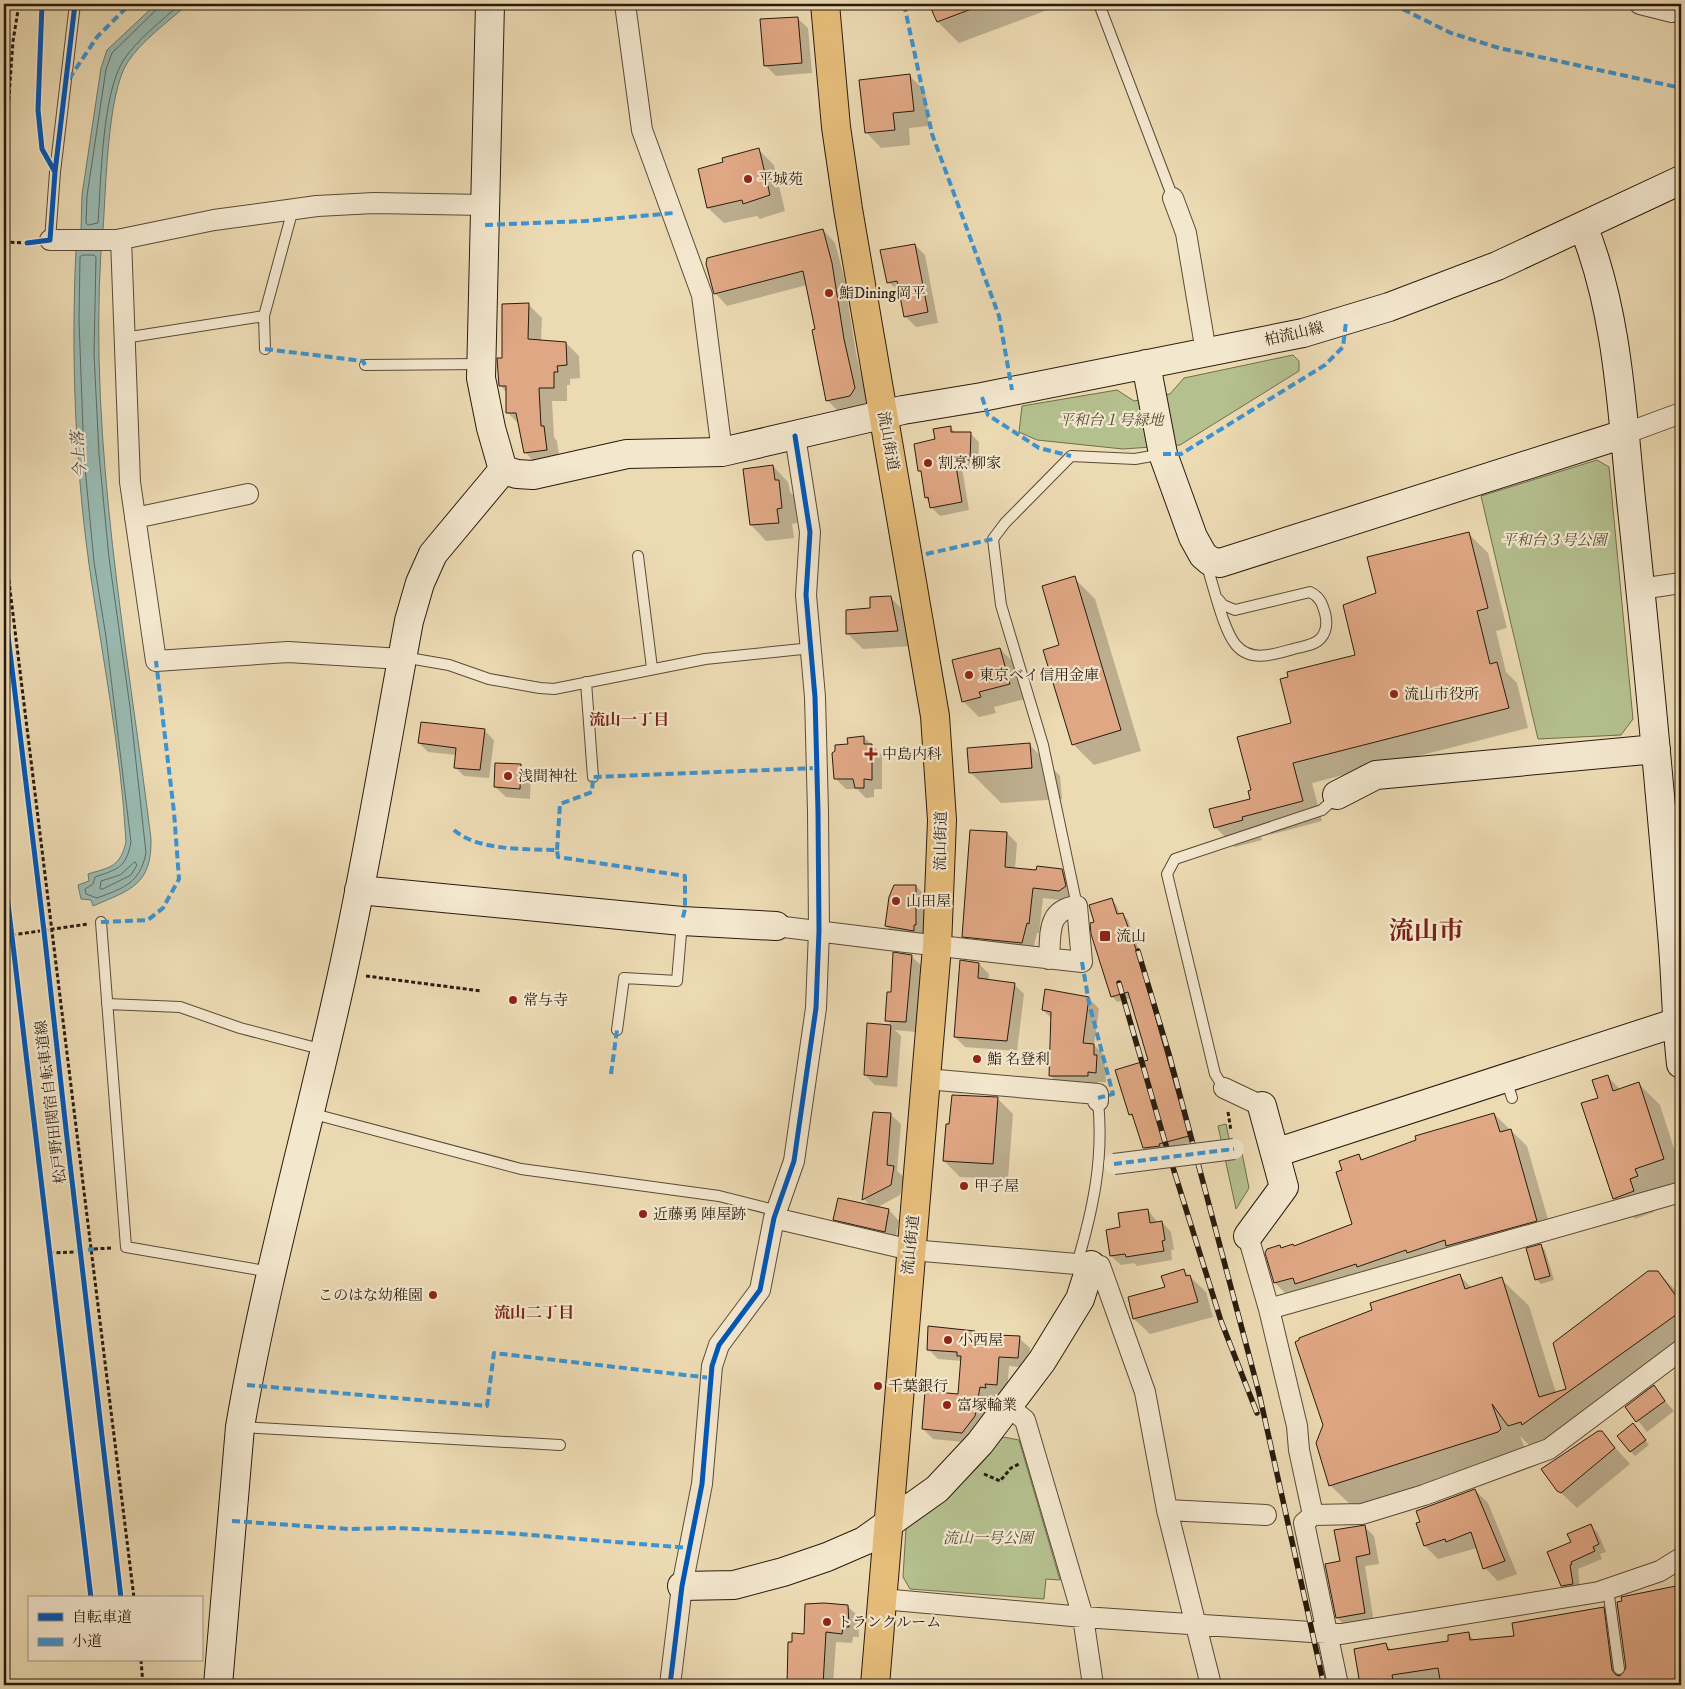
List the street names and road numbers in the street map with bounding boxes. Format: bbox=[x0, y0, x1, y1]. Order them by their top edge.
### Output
street label: 柏流山線 bbox=[1263, 318, 1325, 350]
street label: 流山街道 bbox=[873, 410, 903, 472]
street label: 流山街道 bbox=[931, 811, 951, 871]
street label: 松戸野田関宿自転車道線 bbox=[32, 1019, 70, 1185]
street label: 流山街道 bbox=[898, 1214, 924, 1276]

